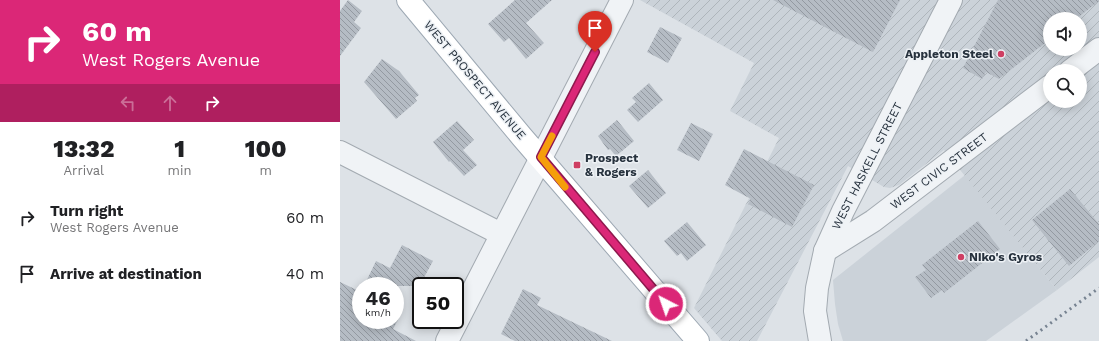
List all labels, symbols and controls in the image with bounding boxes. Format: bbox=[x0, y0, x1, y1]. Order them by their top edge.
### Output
pin bbox=[578, 11, 612, 52]
map controls bbox=[1043, 12, 1087, 108]
button: sound bbox=[1043, 12, 1087, 56]
text: 60 m bbox=[82, 15, 152, 48]
icon: right bbox=[16, 16, 68, 68]
icon: arrive bbox=[584, 17, 606, 39]
street label: WEST PROSPECT AVENUE bbox=[421, 18, 529, 142]
place label: Appleton Steel bbox=[905, 47, 993, 61]
text: West Rogers Avenue bbox=[82, 49, 260, 70]
marker: Appleton Steel bbox=[996, 49, 1006, 59]
button: search bbox=[1043, 64, 1087, 108]
icon: left bbox=[117, 92, 139, 114]
icon: ahead bbox=[159, 92, 181, 114]
icon: right bbox=[201, 92, 223, 114]
street label: WEST HASKELL STREET bbox=[829, 100, 905, 232]
street label: WEST CIVIC STREET bbox=[888, 130, 990, 212]
text: 13:32 bbox=[53, 135, 114, 163]
text: 1 bbox=[174, 135, 185, 163]
text: 100 bbox=[245, 135, 287, 163]
place label: Prospect & Rogers bbox=[585, 151, 639, 179]
marker: Prospect & Rogers bbox=[572, 160, 582, 170]
text: Arrival bbox=[64, 163, 104, 178]
text: min bbox=[168, 163, 192, 178]
text: m bbox=[260, 163, 272, 178]
text: Turn right bbox=[50, 202, 123, 220]
icon: right bbox=[16, 207, 38, 229]
text: 60 m bbox=[286, 209, 324, 227]
text: West Rogers Avenue bbox=[50, 220, 179, 235]
place label: Niko's Gyros bbox=[969, 250, 1043, 264]
marker: Niko's Gyros bbox=[956, 252, 966, 262]
icon: arrive bbox=[16, 263, 38, 285]
text: Arrive at destination bbox=[50, 265, 202, 283]
text: 40 m bbox=[286, 265, 324, 283]
speed limit sign: 50 bbox=[412, 277, 464, 329]
position arrow bbox=[645, 283, 687, 325]
text: 46 bbox=[365, 286, 391, 310]
text: km/h bbox=[365, 307, 391, 318]

